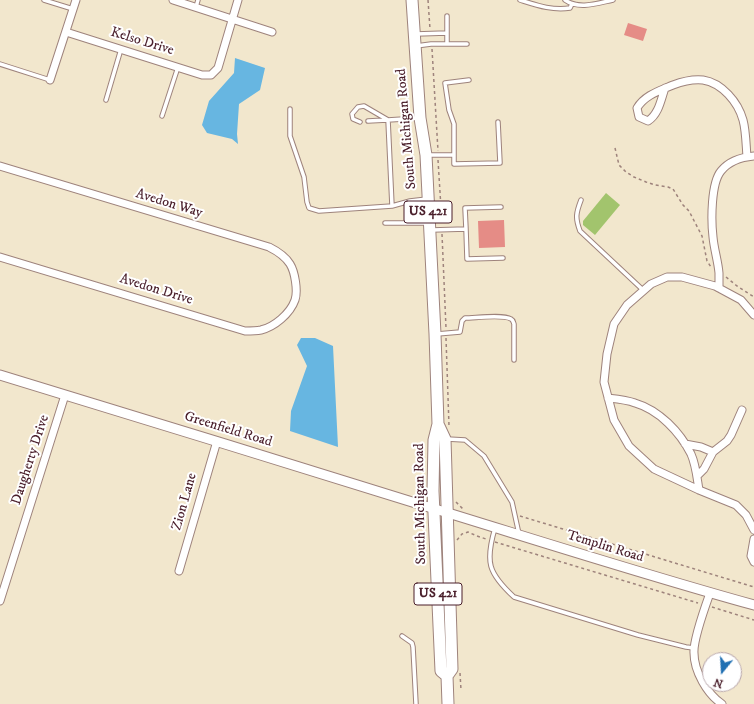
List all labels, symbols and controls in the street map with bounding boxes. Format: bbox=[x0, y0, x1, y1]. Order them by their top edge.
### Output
street label: Kelso Drive bbox=[108, 24, 176, 60]
street label: South Michigan Road bbox=[393, 68, 421, 190]
street label: Avedon Way bbox=[133, 186, 205, 222]
road number: US 421 bbox=[404, 201, 452, 223]
street label: Avedon Drive bbox=[117, 271, 195, 309]
street label: Greenfield Road bbox=[182, 409, 274, 451]
street label: Daugherty Drive bbox=[9, 413, 53, 507]
street label: South Michigan Road bbox=[412, 443, 430, 565]
street label: Zion Lane bbox=[169, 471, 201, 533]
street label: Templin Road bbox=[564, 527, 646, 567]
road number: US 421 bbox=[414, 583, 462, 605]
north arrow bbox=[702, 652, 742, 692]
text: N bbox=[712, 674, 725, 691]

